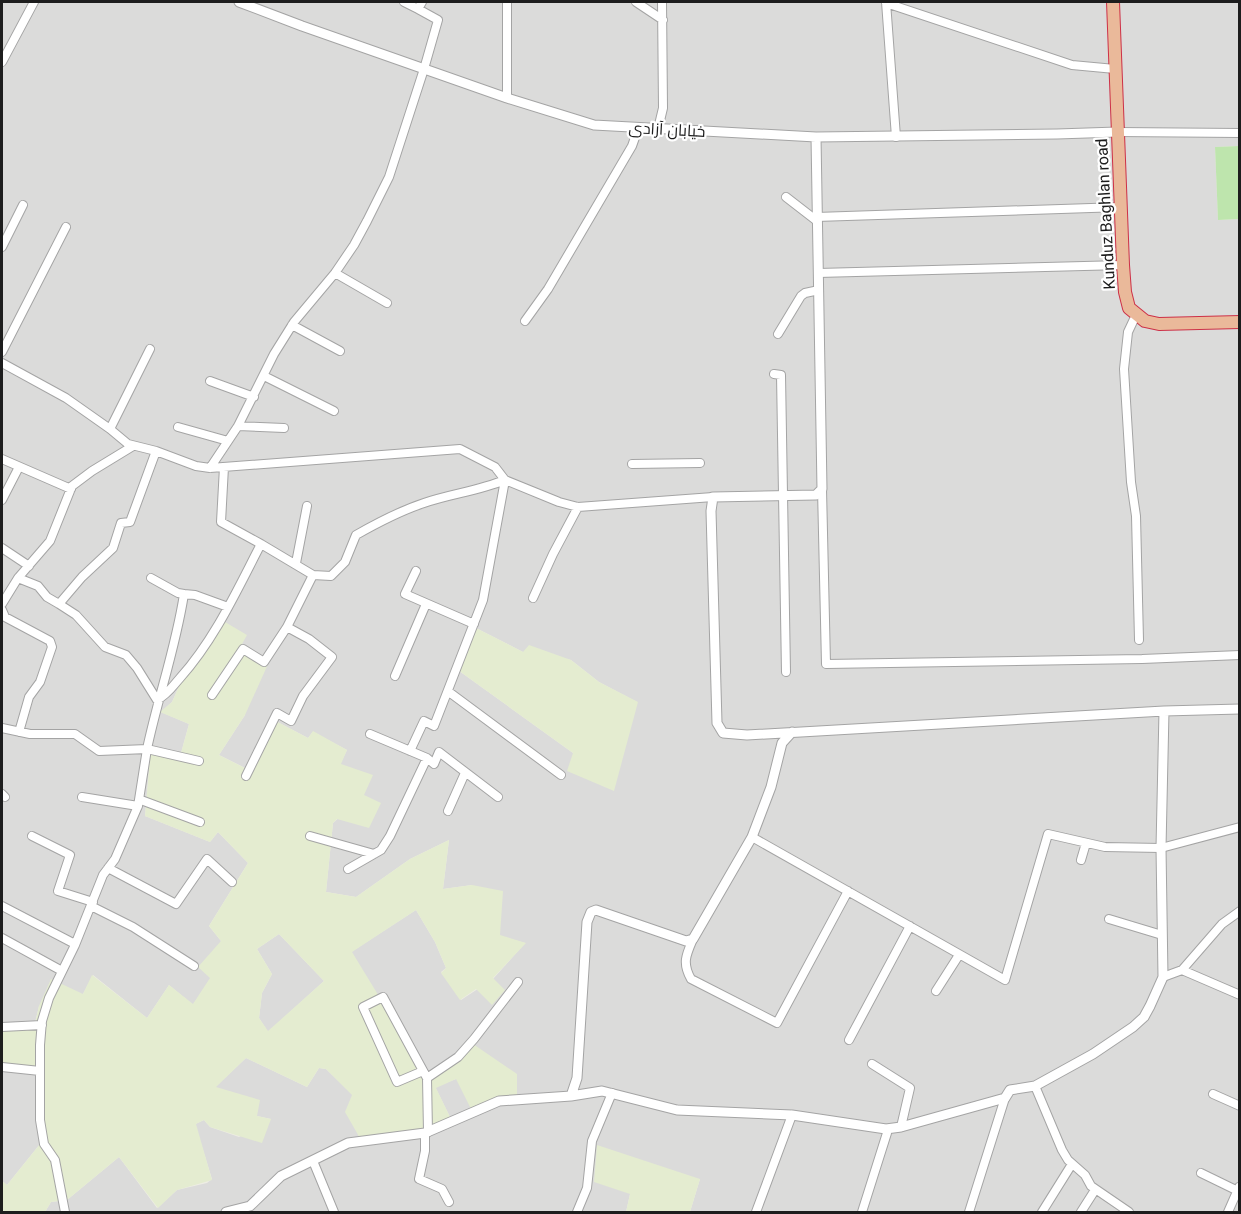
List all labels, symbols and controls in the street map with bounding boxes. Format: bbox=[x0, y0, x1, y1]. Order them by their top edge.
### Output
street label: خیابان آزادی bbox=[628, 118, 706, 142]
street label: Kunduz Baghlan road bbox=[1092, 138, 1119, 290]

